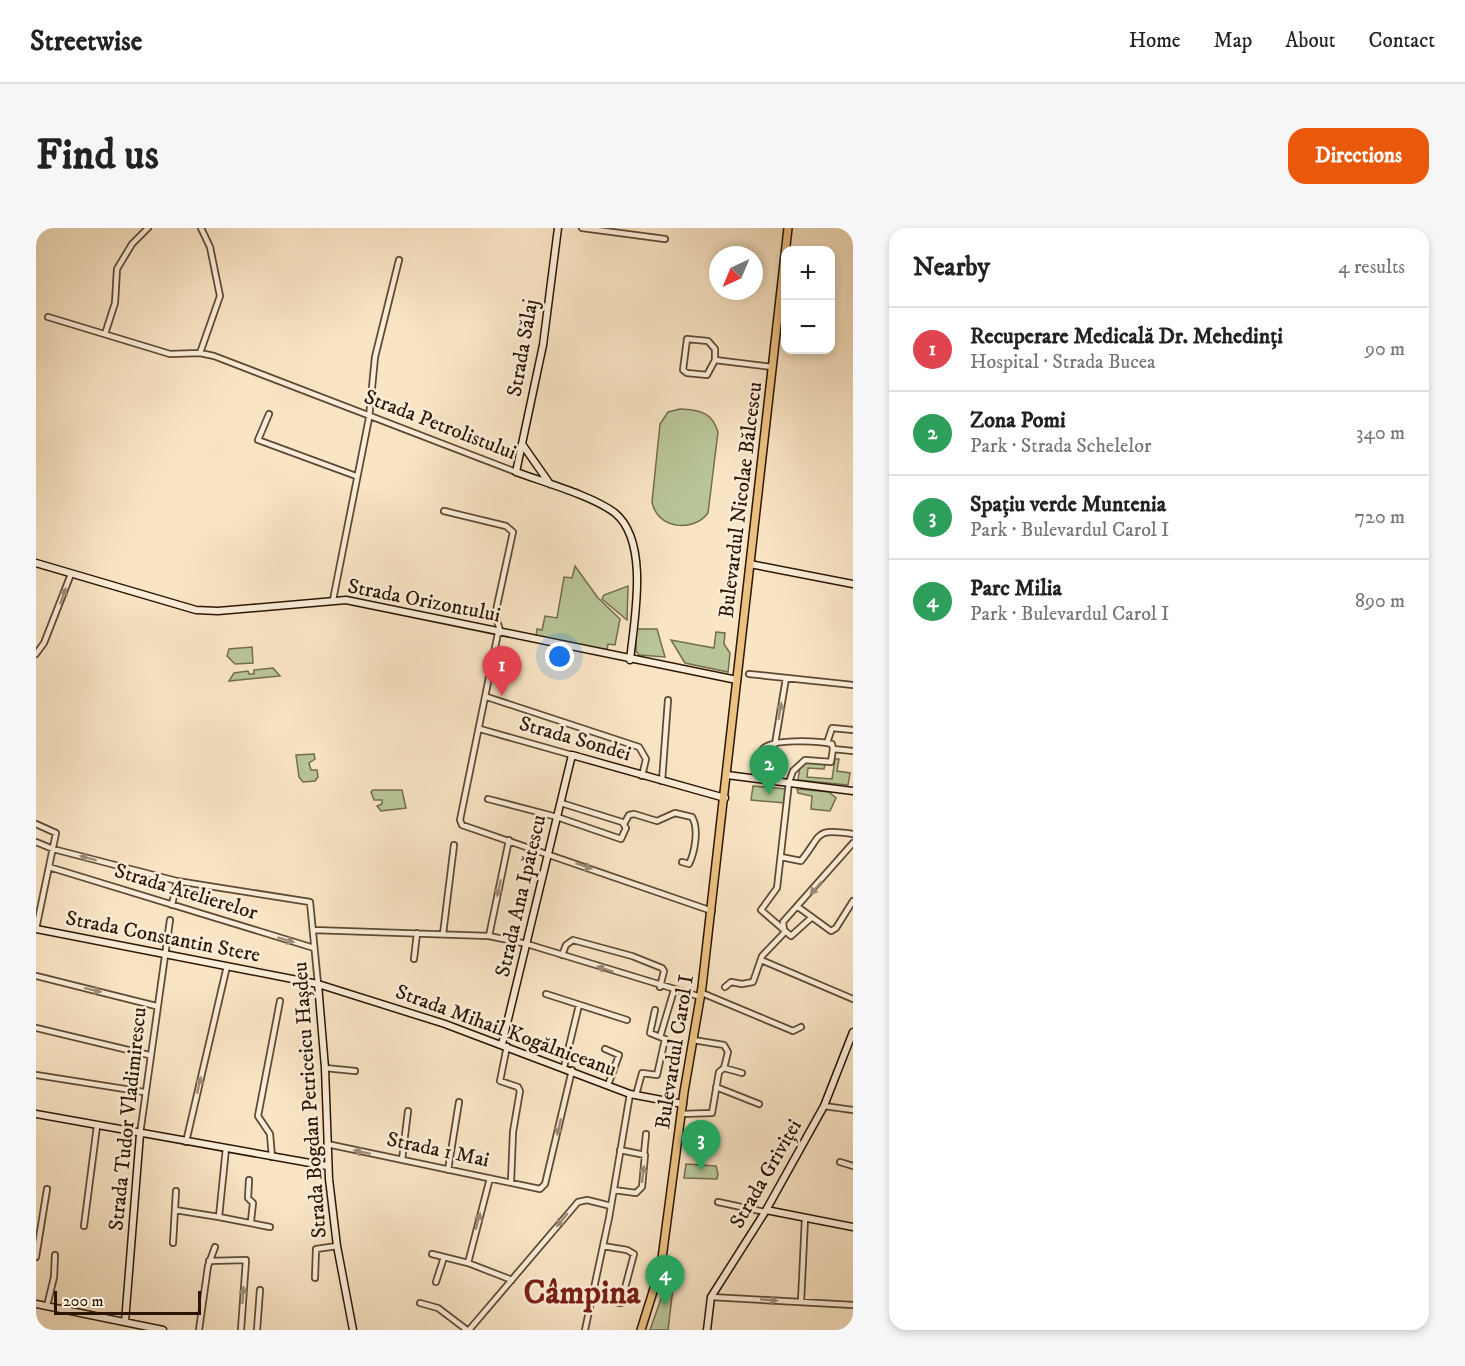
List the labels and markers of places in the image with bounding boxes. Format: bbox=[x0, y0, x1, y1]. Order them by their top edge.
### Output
pin: 1 bbox=[482, 646, 522, 696]
pin: 2 bbox=[750, 746, 788, 795]
pin: 3 bbox=[682, 1120, 720, 1170]
pin: 4 bbox=[646, 1256, 684, 1305]

